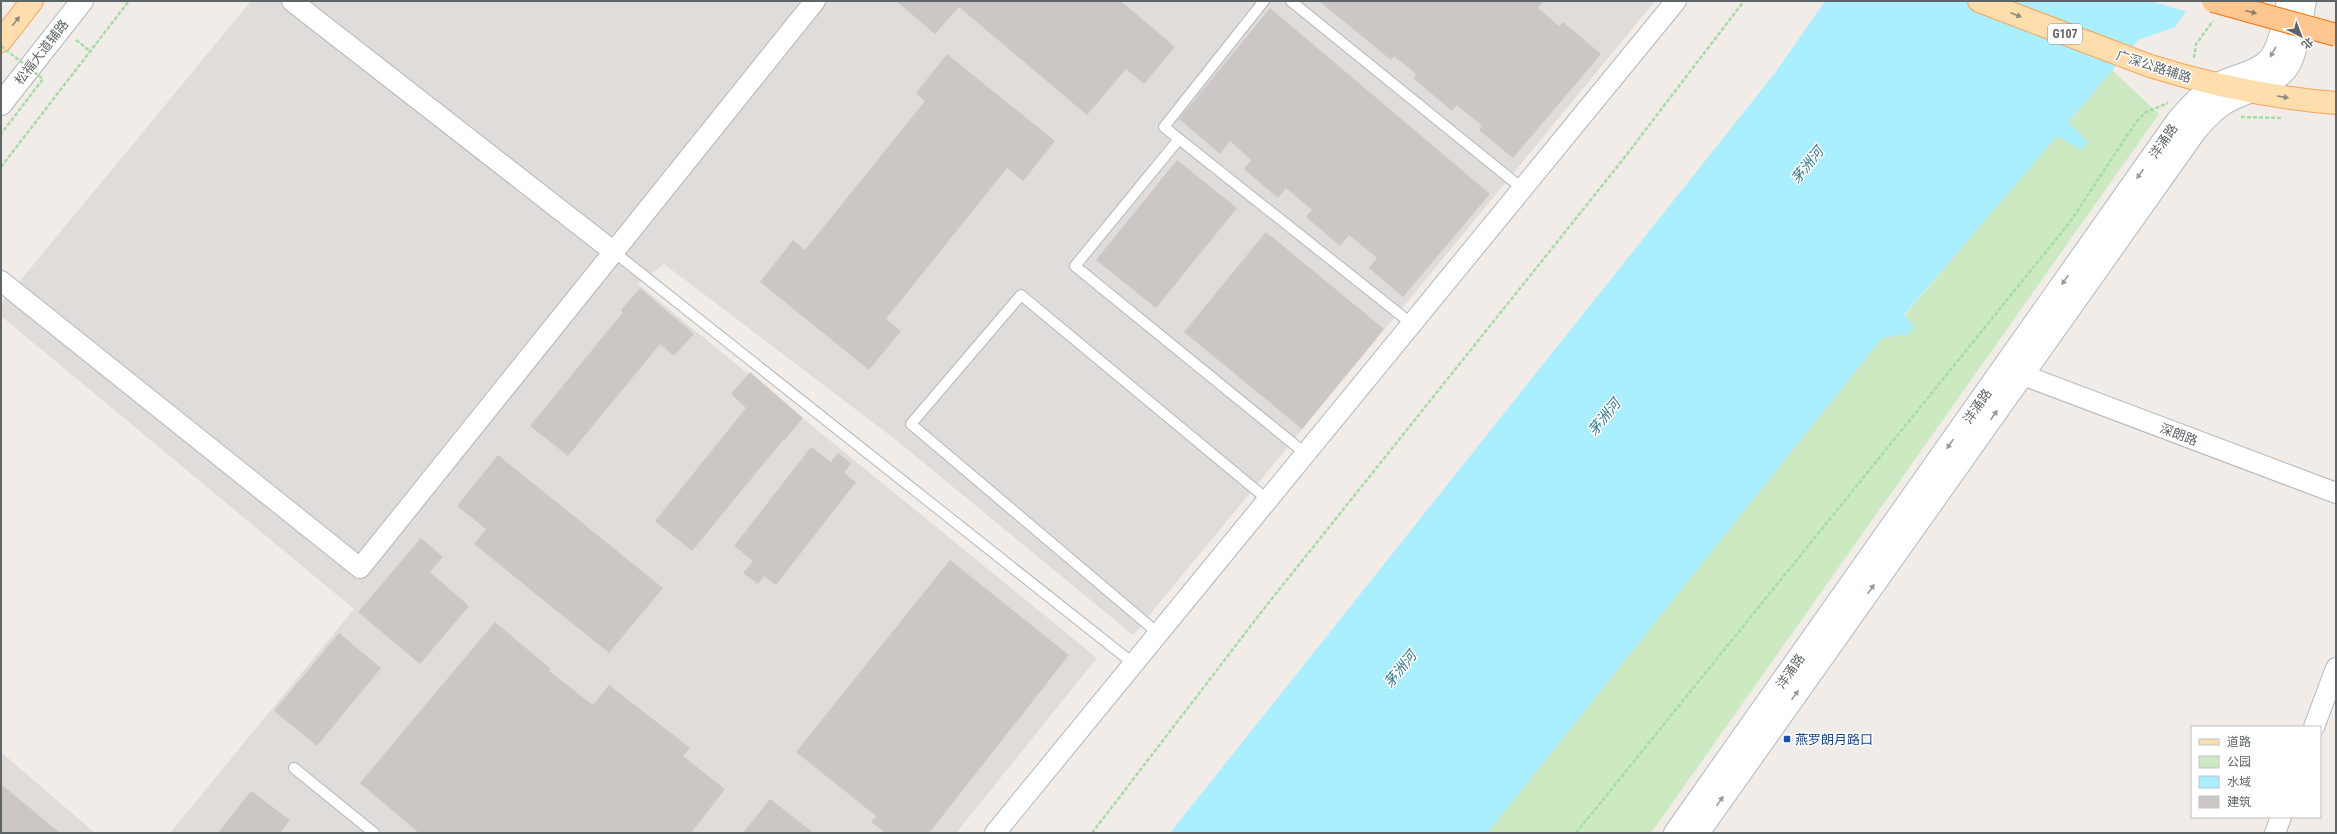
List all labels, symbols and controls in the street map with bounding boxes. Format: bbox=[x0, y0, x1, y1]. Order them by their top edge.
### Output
one-way arrow bbox=[2245, 9, 2257, 15]
one-way arrow bbox=[2010, 12, 2022, 18]
one-way arrow bbox=[12, 15, 21, 26]
north arrow bbox=[2281, 16, 2321, 56]
street label: 松福大道辅路 bbox=[11, 17, 71, 88]
road number: G107 bbox=[2048, 24, 2082, 44]
text: 北 bbox=[2299, 35, 2316, 52]
one-way arrow bbox=[2270, 46, 2277, 57]
street label: 广深公路辅路 bbox=[2114, 47, 2193, 86]
one-way arrow bbox=[2277, 94, 2290, 100]
street label: 洋涌路 bbox=[2146, 121, 2181, 162]
water label: 茅洲河 bbox=[1788, 141, 1828, 186]
one-way arrow bbox=[2136, 169, 2144, 179]
one-way arrow bbox=[2061, 275, 2069, 285]
street label: 洋涌路 bbox=[1960, 386, 1995, 427]
water label: 茅洲河 bbox=[1585, 393, 1625, 438]
one-way arrow bbox=[1990, 409, 1998, 420]
street label: 深朗路 bbox=[2158, 420, 2200, 448]
one-way arrow bbox=[1946, 438, 1954, 449]
one-way arrow bbox=[1867, 584, 1875, 594]
water label: 茅洲河 bbox=[1381, 645, 1421, 690]
street label: 洋涌路 bbox=[1773, 651, 1808, 692]
one-way arrow bbox=[1791, 690, 1799, 700]
legend bbox=[2191, 726, 2321, 818]
place label: 燕罗朗月路口 bbox=[1795, 732, 1873, 747]
marker: 燕罗朗月路口 bbox=[1782, 734, 1792, 744]
text: 道路 bbox=[2227, 735, 2251, 749]
text: 公园 bbox=[2227, 755, 2251, 769]
text: 水域 bbox=[2227, 775, 2251, 789]
text: 建筑 bbox=[2227, 795, 2251, 809]
one-way arrow bbox=[1716, 796, 1724, 806]

